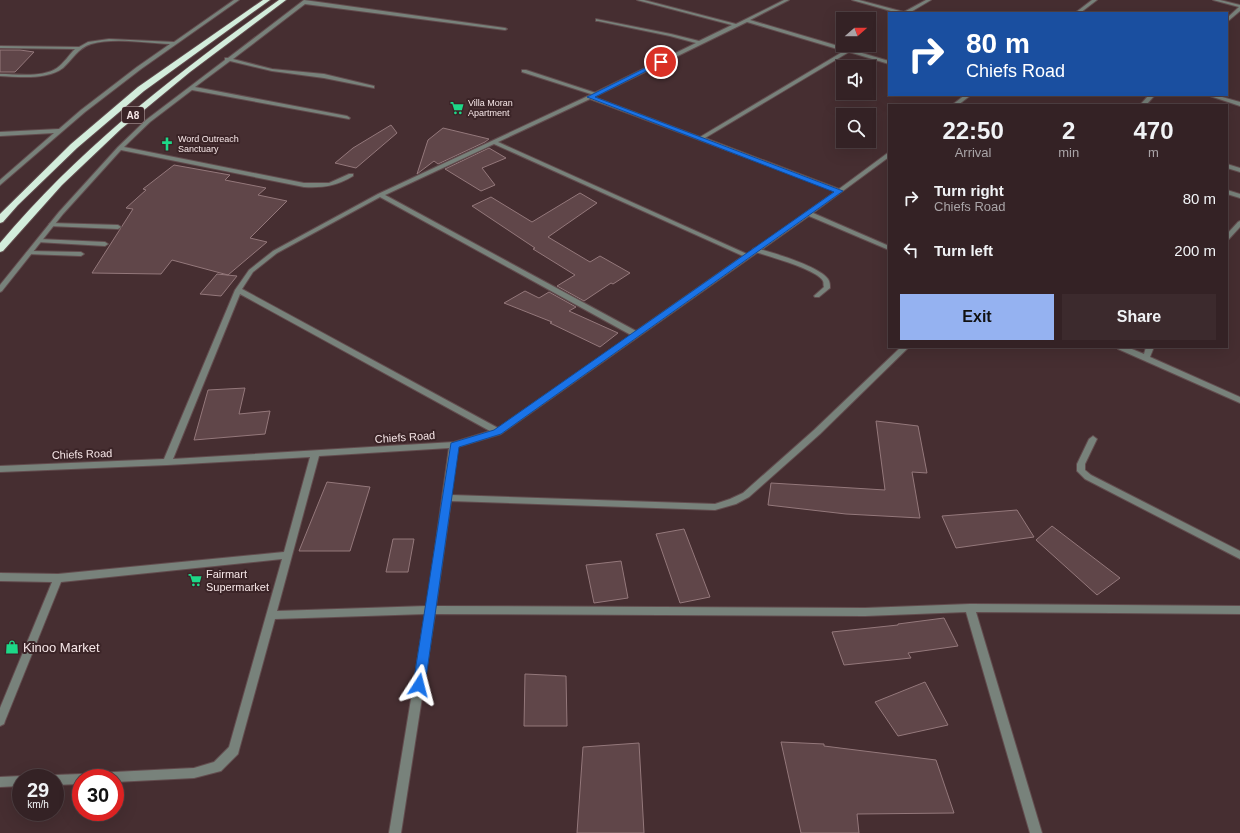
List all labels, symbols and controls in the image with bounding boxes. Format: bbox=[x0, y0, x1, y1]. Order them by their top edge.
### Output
north arrow bbox=[836, 12, 876, 52]
map controls bbox=[836, 12, 876, 148]
icon: right bbox=[900, 28, 952, 80]
text: 80 m bbox=[966, 28, 1030, 59]
pin bbox=[644, 45, 678, 79]
icon: arrive bbox=[650, 51, 672, 73]
button: sound bbox=[836, 60, 876, 100]
text: Chiefs Road bbox=[966, 61, 1065, 81]
place label: Villa Moran Apartment bbox=[468, 98, 513, 118]
supermarket icon: Villa Moran Apartment bbox=[449, 100, 465, 116]
road number: A8 bbox=[122, 107, 144, 123]
button: search bbox=[836, 108, 876, 148]
text: 22:50 bbox=[942, 117, 1004, 144]
text: 2 bbox=[1062, 117, 1075, 144]
text: 470 bbox=[1134, 117, 1174, 144]
place label: Word Outreach Sanctuary bbox=[178, 134, 239, 154]
church icon: Word Outreach Sanctuary bbox=[159, 136, 175, 152]
text: Arrival bbox=[955, 145, 992, 160]
text: min bbox=[1058, 145, 1079, 160]
text: m bbox=[1148, 145, 1159, 160]
text: Turn right bbox=[934, 182, 1004, 199]
icon: right bbox=[900, 187, 922, 209]
text: 80 m bbox=[1183, 190, 1216, 207]
text: Chiefs Road bbox=[934, 199, 1006, 214]
icon: left bbox=[900, 239, 922, 261]
text: Turn left bbox=[934, 242, 993, 259]
text: 200 m bbox=[1174, 242, 1216, 259]
button: Exit bbox=[900, 294, 1054, 340]
button: Share bbox=[1062, 294, 1216, 340]
street label: Chiefs Road bbox=[374, 429, 436, 445]
street label: Chiefs Road bbox=[52, 447, 112, 461]
place label: Fairmart Supermarket bbox=[206, 568, 269, 593]
supermarket icon: Fairmart Supermarket bbox=[187, 572, 203, 588]
shop icon: Kinoo Market bbox=[4, 639, 20, 655]
place label: Kinoo Market bbox=[23, 640, 100, 655]
position arrow bbox=[398, 664, 440, 706]
speed limit sign: 30 bbox=[72, 769, 124, 821]
text: 29 bbox=[27, 779, 49, 801]
text: km/h bbox=[27, 799, 49, 810]

